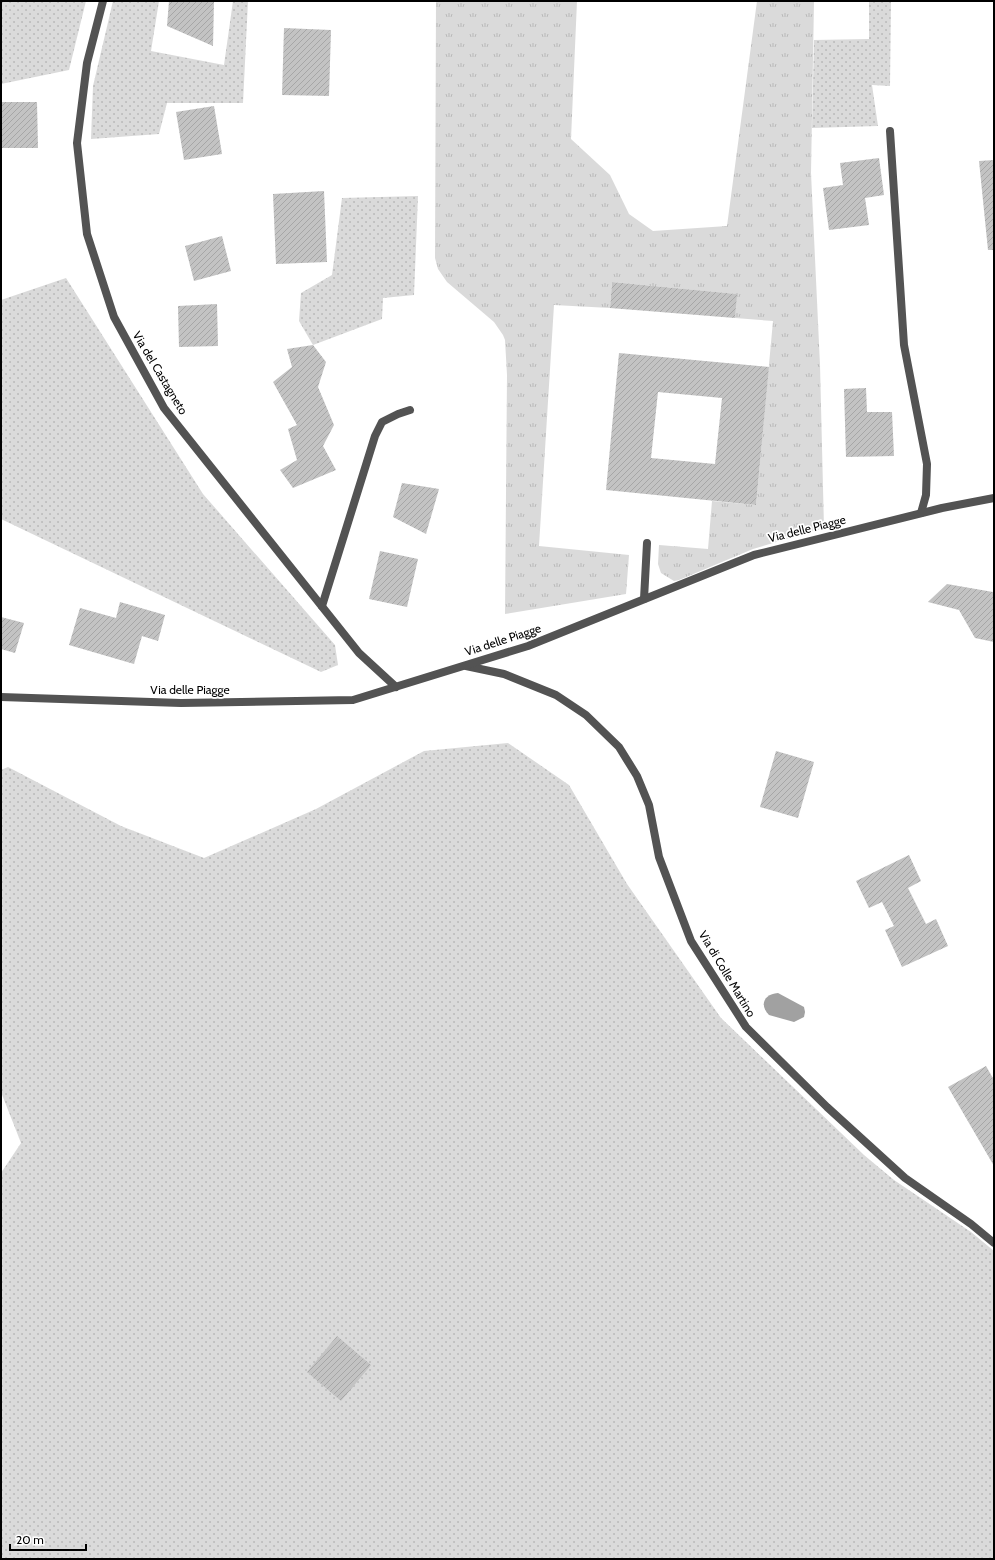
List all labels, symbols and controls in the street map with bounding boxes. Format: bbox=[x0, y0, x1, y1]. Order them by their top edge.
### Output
street label: Via del Castagneto bbox=[130, 328, 191, 417]
street label: Via delle Piagge bbox=[767, 512, 847, 545]
street label: Via delle Piagge bbox=[463, 620, 543, 659]
street label: Via delle Piagge bbox=[150, 682, 230, 697]
street label: Via di Colle Martino bbox=[696, 928, 759, 1020]
scale bar bbox=[10, 1526, 86, 1552]
text: 20 m bbox=[16, 1532, 44, 1547]

